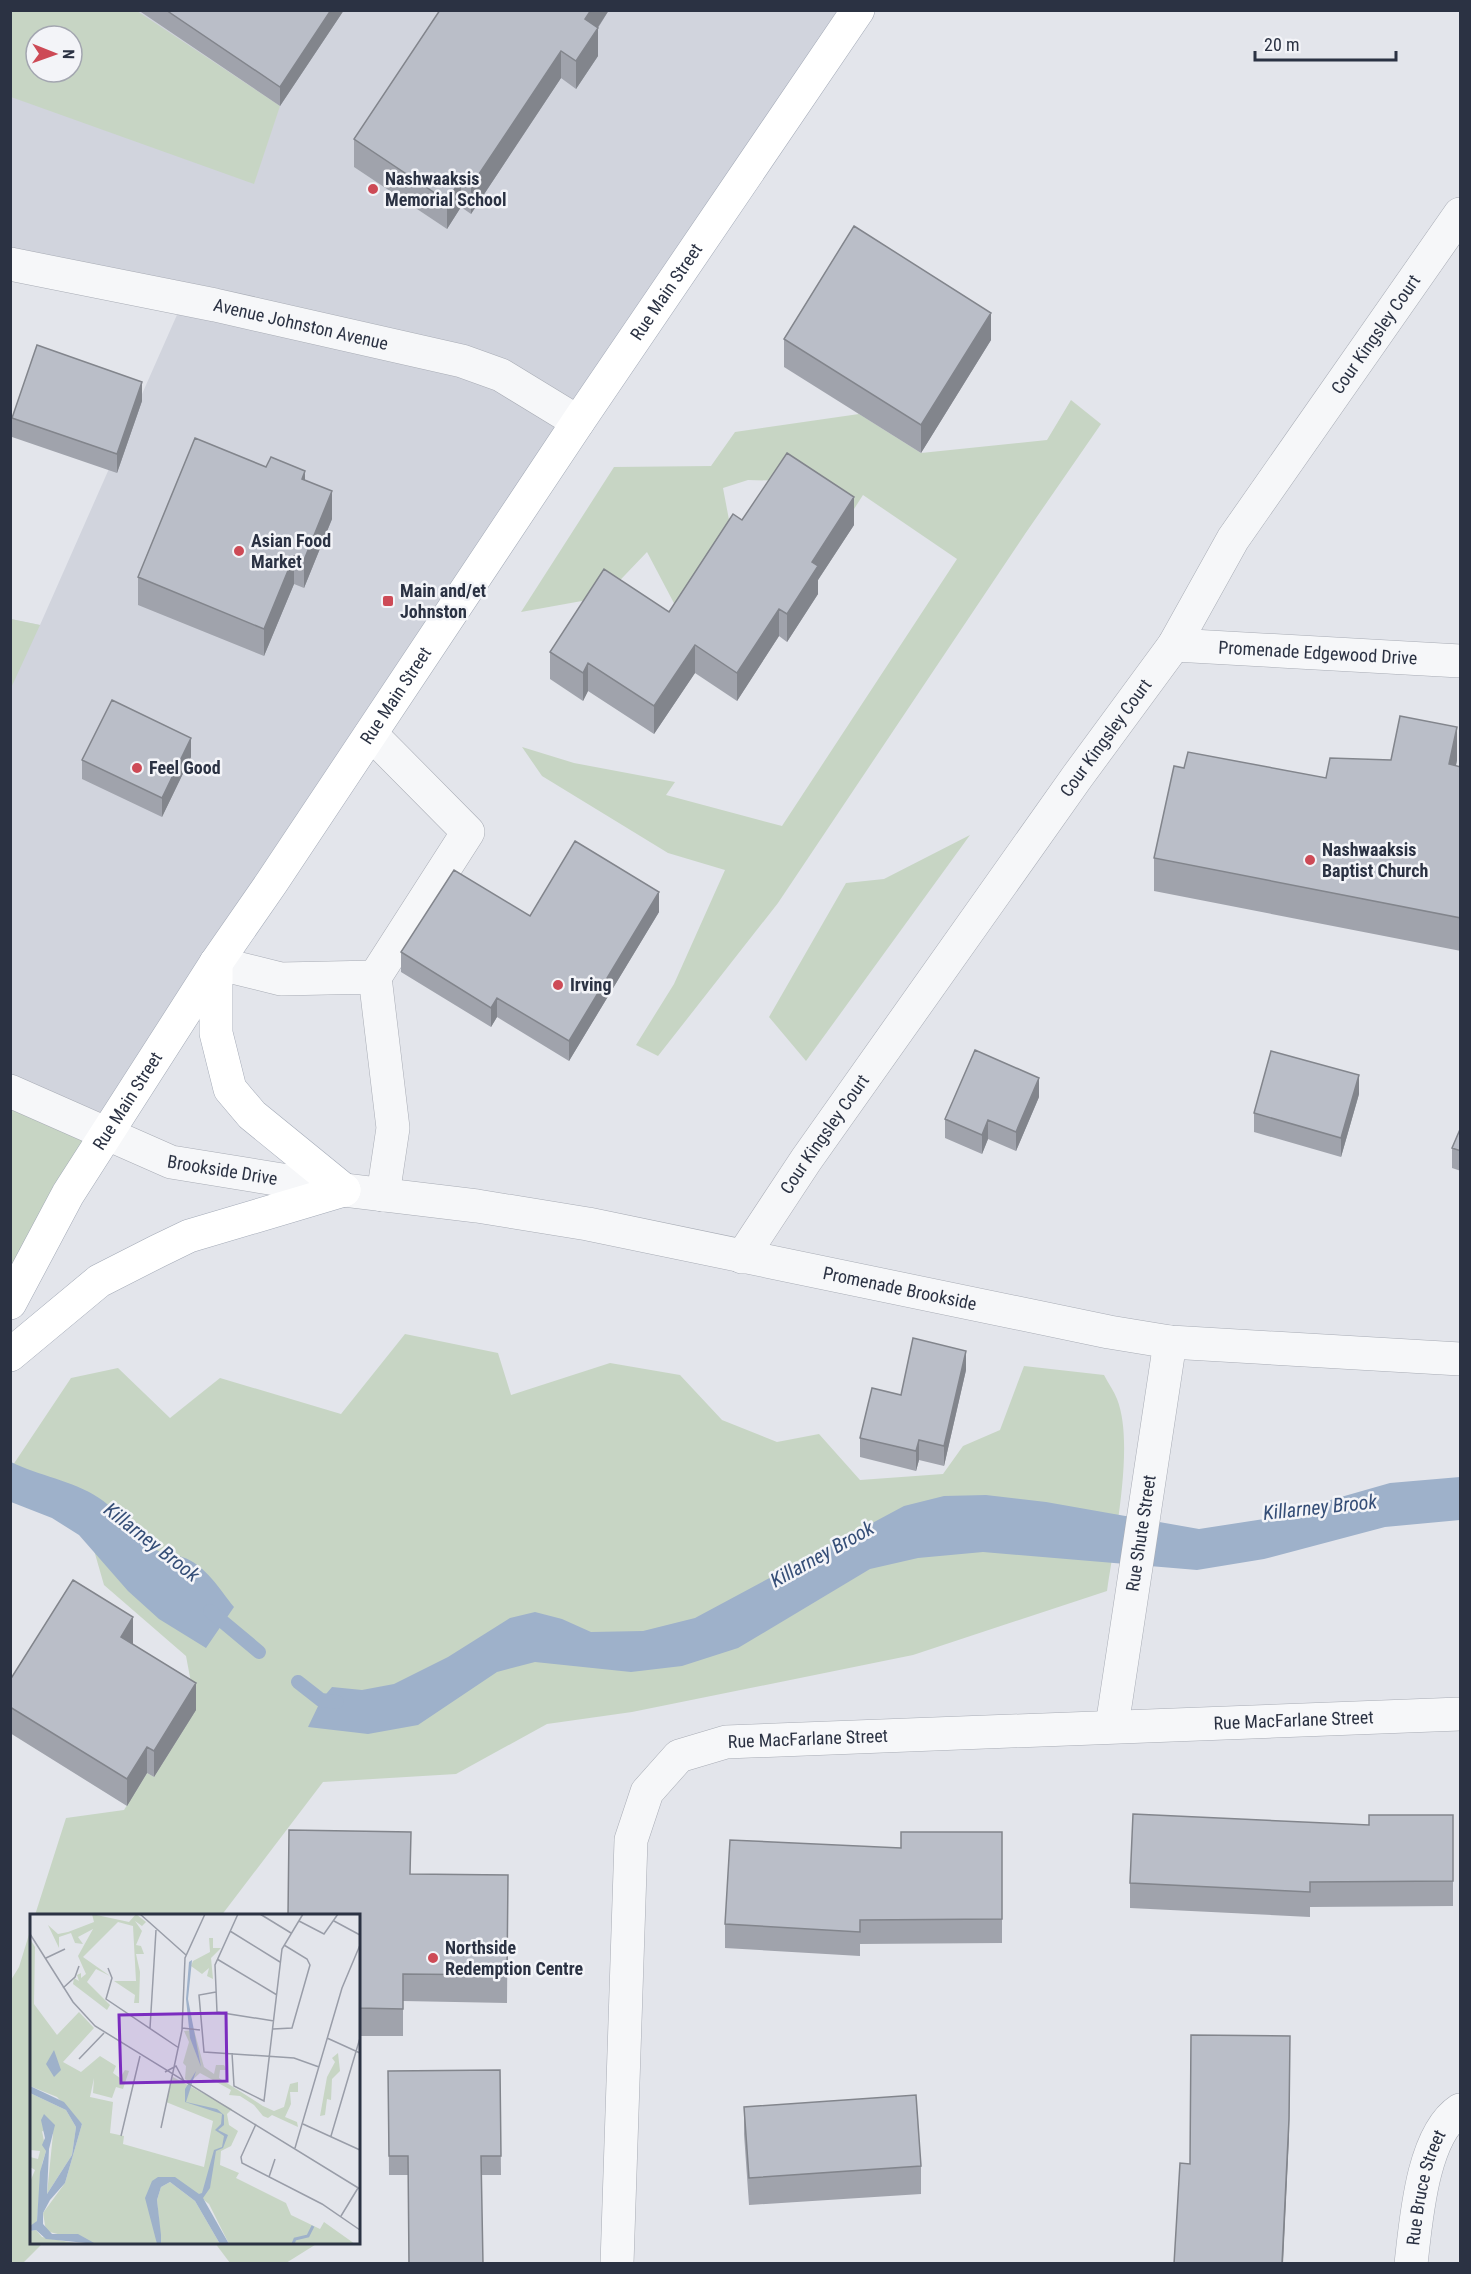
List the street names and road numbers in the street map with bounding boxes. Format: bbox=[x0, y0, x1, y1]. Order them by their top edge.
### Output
street label: Rue Main Street bbox=[626, 239, 706, 344]
street label: Cour Kingsley Court bbox=[1327, 270, 1424, 398]
street label: Avenue Johnston Avenue bbox=[212, 294, 390, 354]
street label: Promenade Edgewood Drive bbox=[1218, 637, 1418, 669]
street label: Rue Main Street bbox=[356, 643, 435, 748]
street label: Cour Kingsley Court bbox=[1055, 675, 1156, 801]
street label: Rue Main Street bbox=[88, 1048, 166, 1154]
street label: Cour Kingsley Court bbox=[776, 1070, 873, 1198]
street label: Brookside Drive bbox=[166, 1151, 279, 1189]
street label: Promenade Brookside bbox=[821, 1262, 979, 1314]
street label: Rue Shute Street bbox=[1121, 1473, 1160, 1593]
street label: Rue MacFarlane Street bbox=[1213, 1706, 1374, 1733]
street label: Rue MacFarlane Street bbox=[727, 1725, 888, 1752]
street label: Rue Bruce Street bbox=[1402, 2126, 1450, 2246]

